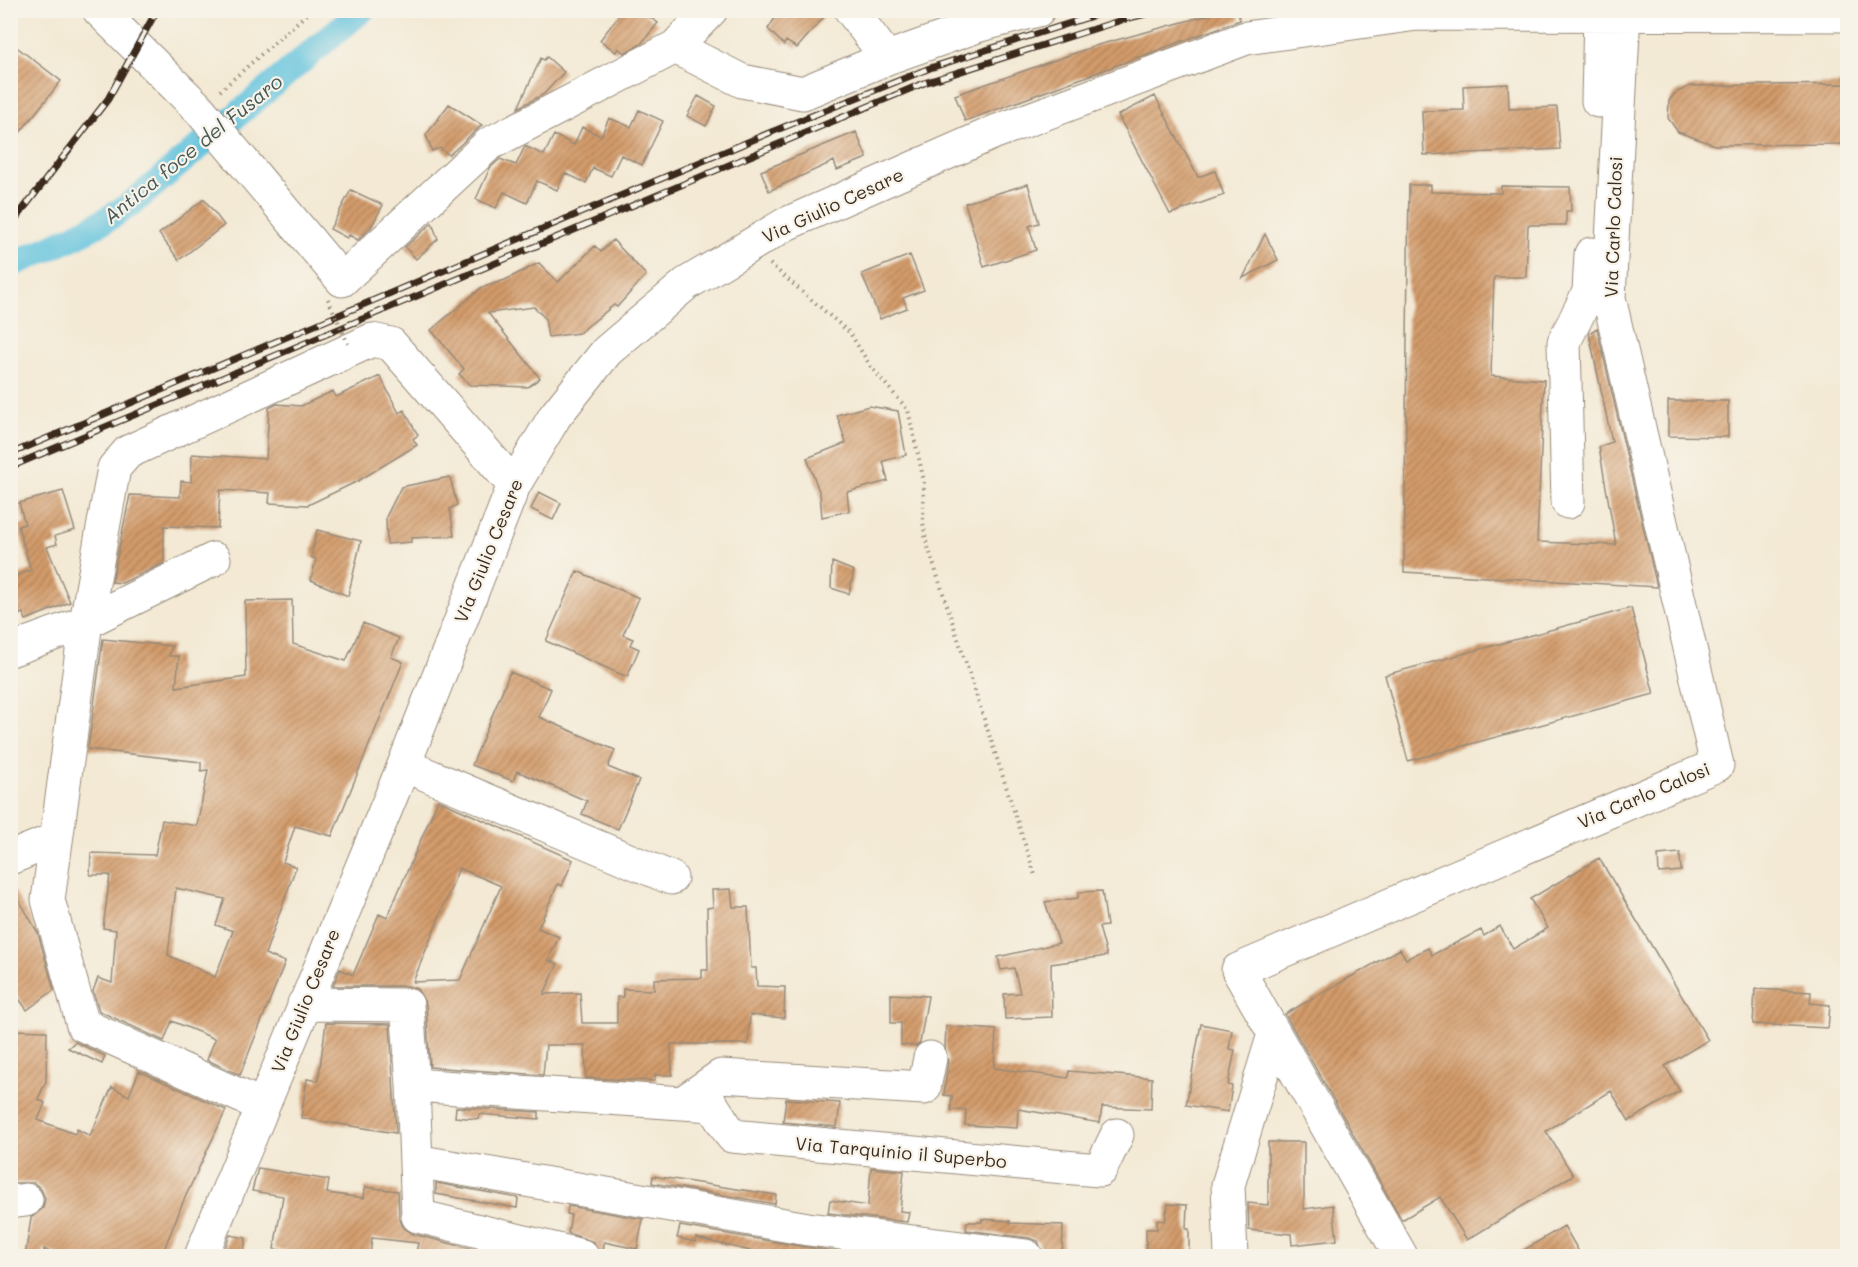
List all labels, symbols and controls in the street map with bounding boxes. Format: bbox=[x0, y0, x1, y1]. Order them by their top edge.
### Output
water label: Antica foce del Fusaro bbox=[97, 68, 287, 229]
street label: Via Carlo Calosi bbox=[1599, 156, 1627, 298]
street label: Via Giulio Cesare bbox=[758, 162, 907, 248]
street label: Via Giulio Cesare bbox=[448, 475, 528, 626]
street label: Via Carlo Calosi bbox=[1574, 756, 1713, 834]
street label: Via Giulio Cesare bbox=[265, 925, 345, 1076]
street label: Via Tarquinio il Superbo bbox=[794, 1131, 1008, 1173]

